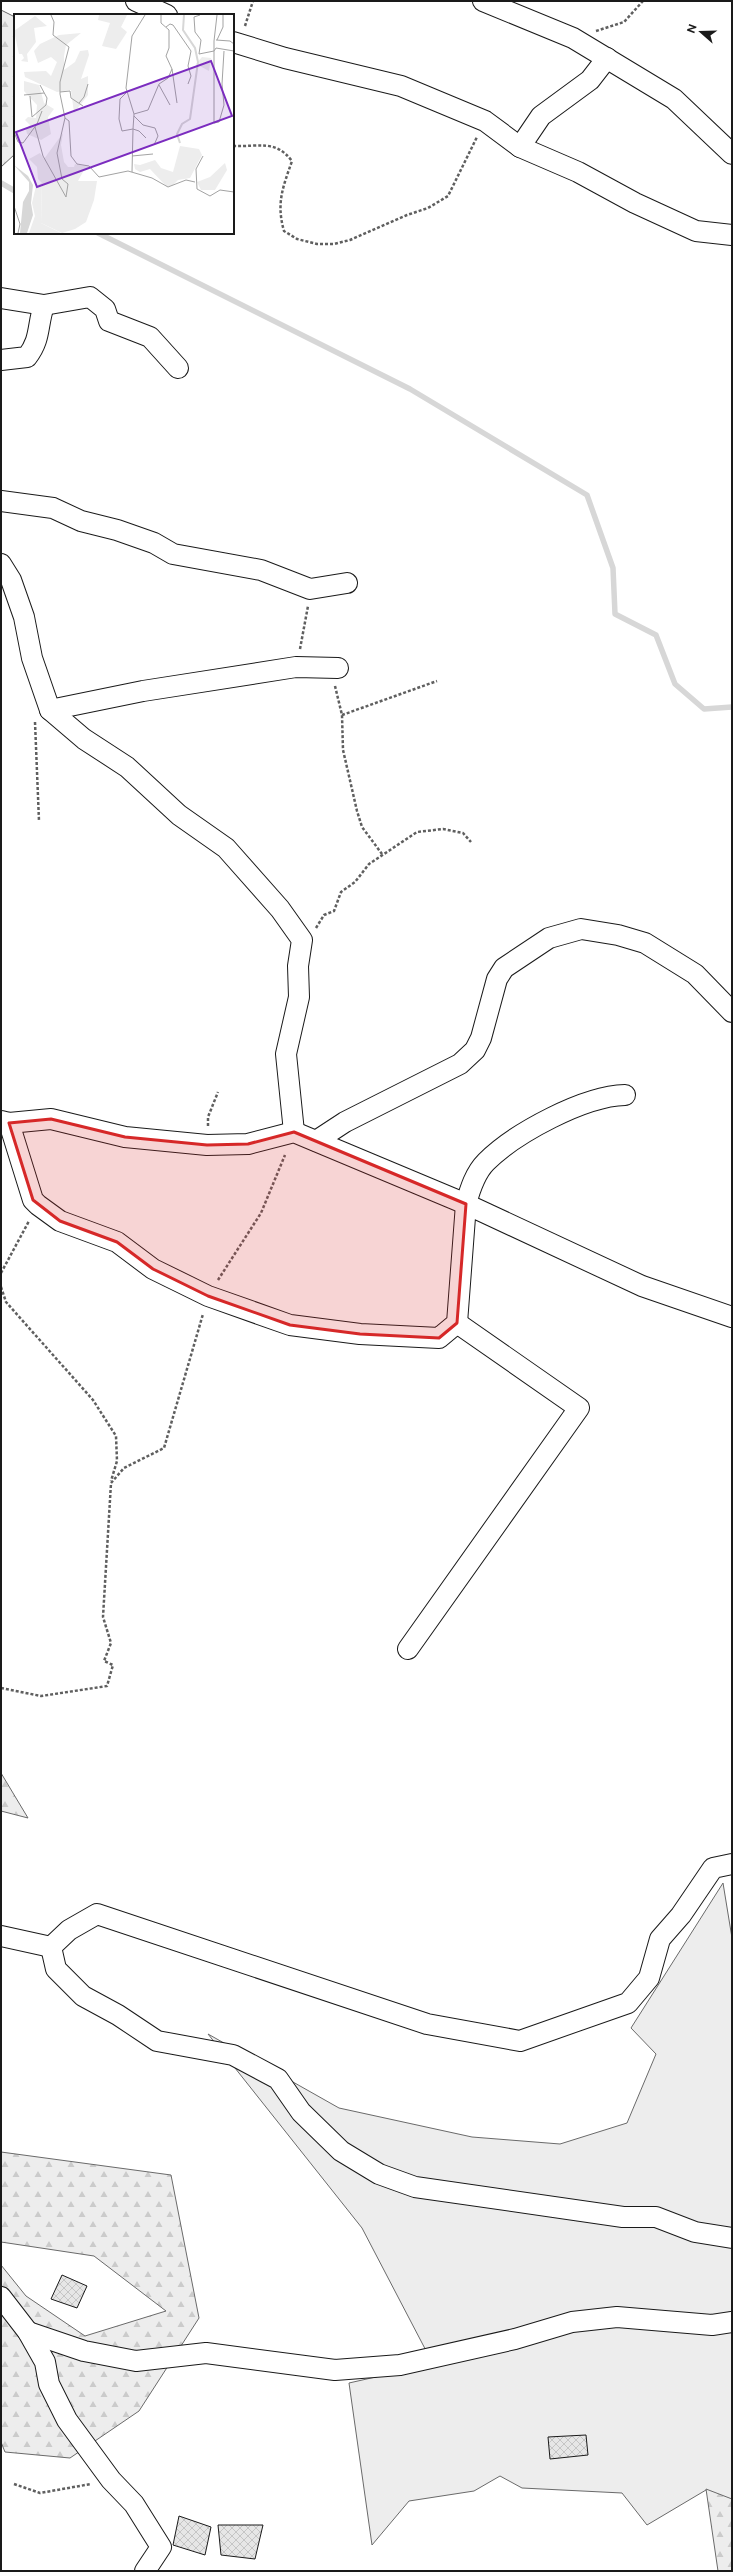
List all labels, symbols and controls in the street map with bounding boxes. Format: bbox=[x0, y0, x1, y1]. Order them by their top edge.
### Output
north arrow bbox=[681, 12, 721, 52]
inset map bbox=[14, 14, 234, 234]
text: N bbox=[684, 22, 699, 35]

